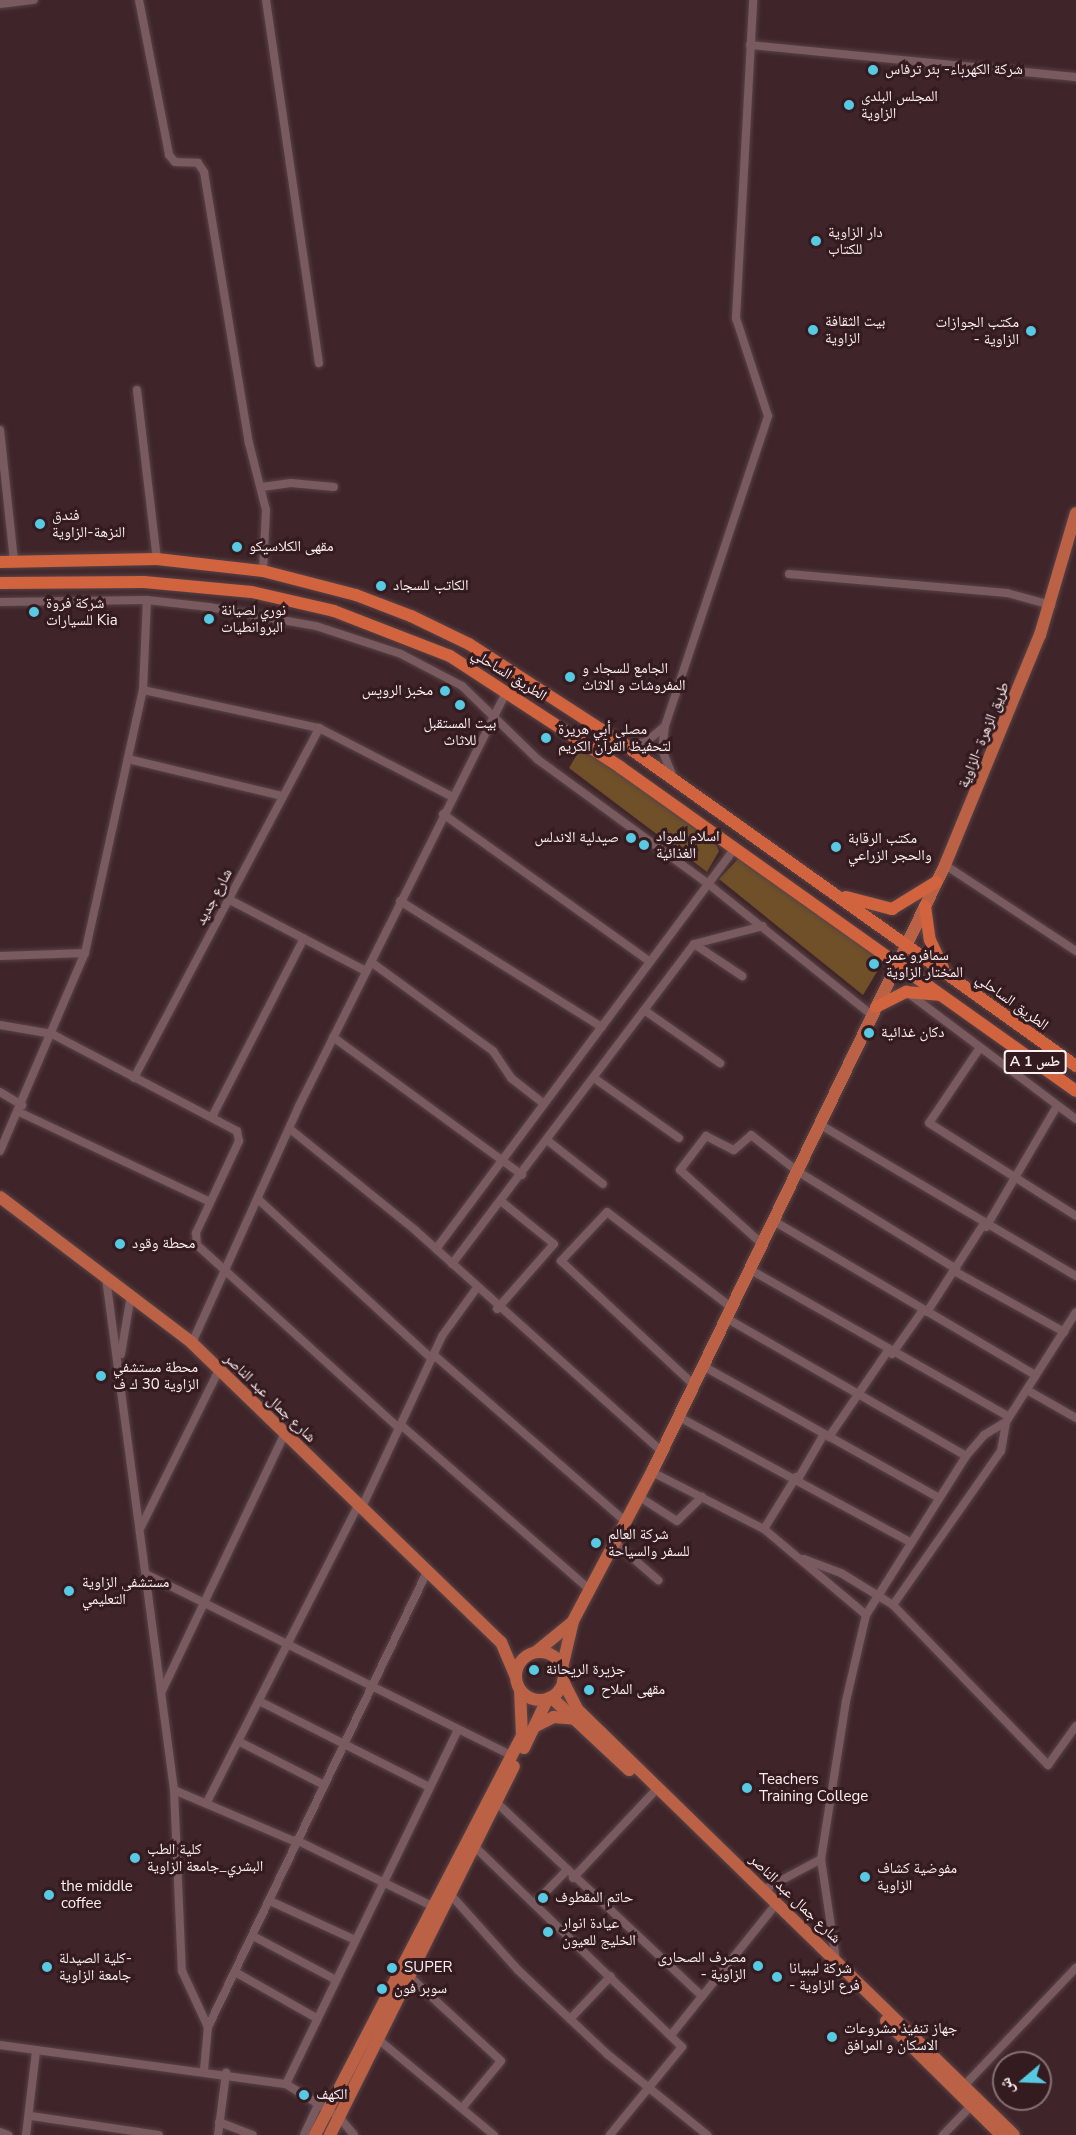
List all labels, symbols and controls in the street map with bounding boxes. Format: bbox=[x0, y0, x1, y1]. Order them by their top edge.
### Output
place label: شركة الكهرباء- بئر ترفاس bbox=[885, 61, 1023, 79]
marker: شركة الكهرباء- بئر ترفاس bbox=[866, 63, 880, 77]
place label: المجلس البلدي الزاوية bbox=[861, 87, 938, 122]
marker: المجلس البلدي الزاوية bbox=[842, 98, 856, 112]
place label: دار الزاوية للكتاب bbox=[828, 223, 883, 258]
marker: دار الزاوية للكتاب bbox=[809, 234, 823, 248]
place label: بيت الثقافة الزاوية bbox=[825, 312, 885, 347]
place label: مكتب الجوازات - الزاوية bbox=[935, 313, 1019, 348]
marker: بيت الثقافة الزاوية bbox=[806, 323, 820, 337]
marker: مكتب الجوازات - الزاوية bbox=[1024, 324, 1038, 338]
place label: فندق النزهة-الزاوية bbox=[52, 506, 125, 541]
marker: فندق النزهة-الزاوية bbox=[33, 517, 47, 531]
place label: مقهى الكلاسيكو bbox=[249, 538, 333, 556]
marker: مقهى الكلاسيكو bbox=[230, 540, 244, 554]
place label: الكاتب للسجاد bbox=[393, 577, 468, 595]
marker: الكاتب للسجاد bbox=[374, 579, 388, 593]
place label: شركة فروة للسيارات Kia bbox=[46, 594, 118, 629]
place label: نوري لصيانة البروانطيات bbox=[221, 601, 286, 636]
marker: شركة فروة للسيارات Kia bbox=[27, 605, 41, 619]
marker: نوري لصيانة البروانطيات bbox=[202, 612, 216, 626]
street label: الطريق الساحلي bbox=[468, 645, 550, 705]
place label: الجامع للسجاد و المفروشات و الاثاث bbox=[582, 659, 686, 694]
marker: الجامع للسجاد و المفروشات و الاثاث bbox=[563, 670, 577, 684]
street label: طريق الزهرة -الزاوية bbox=[955, 679, 1013, 791]
place label: مخبز الرويس bbox=[362, 682, 433, 700]
marker: مخبز الرويس bbox=[438, 684, 452, 698]
marker: بيت المستقبل للاثاث bbox=[453, 698, 467, 712]
place label: بيت المستقبل للاثاث bbox=[424, 714, 496, 749]
place label: مصلى أبي هريرة لتحفيظ القرآن الكريم bbox=[558, 720, 671, 755]
marker: مصلى أبي هريرة لتحفيظ القرآن الكريم bbox=[539, 731, 553, 745]
place label: اسلام للمواد الغذائية bbox=[656, 827, 720, 862]
place label: صيدلية الاندلس bbox=[534, 829, 619, 847]
place label: مكتب الرقابة والحجر الزراعي bbox=[848, 829, 932, 864]
marker: صيدلية الاندلس bbox=[624, 831, 638, 845]
marker: اسلام للمواد الغذائية bbox=[637, 838, 651, 852]
marker: مكتب الرقابة والحجر الزراعي bbox=[829, 840, 843, 854]
street label: شارع جديد bbox=[192, 866, 236, 928]
place label: سمافرو عمر المختار الزاوية bbox=[886, 946, 963, 981]
marker: سمافرو عمر المختار الزاوية bbox=[867, 957, 881, 971]
street label: الطريق الساحلي bbox=[972, 970, 1052, 1034]
place label: دكان غذائية bbox=[881, 1024, 944, 1042]
marker: دكان غذائية bbox=[862, 1026, 876, 1040]
road number: A 1 طس bbox=[1004, 1051, 1066, 1073]
place label: محطة وقود bbox=[132, 1235, 195, 1253]
marker: محطة وقود bbox=[113, 1237, 127, 1251]
street label: شارع جمال عبد الناصر bbox=[220, 1350, 320, 1446]
place label: محطة مستشفي الزاوية 30 ك ف bbox=[113, 1358, 199, 1393]
marker: محطة مستشفي الزاوية 30 ك ف bbox=[94, 1369, 108, 1383]
place label: شركة العالم للسفر والسياحة bbox=[608, 1525, 690, 1560]
marker: شركة العالم للسفر والسياحة bbox=[589, 1536, 603, 1550]
place label: مستشفى الزاوية التعليمي bbox=[82, 1573, 169, 1608]
marker: مستشفى الزاوية التعليمي bbox=[60, 1582, 78, 1600]
place label: جزيرة الريحانة bbox=[546, 1661, 625, 1679]
marker: جزيرة الريحانة bbox=[527, 1663, 541, 1677]
place label: مقهى الملاح bbox=[601, 1681, 665, 1699]
marker: مقهى الملاح bbox=[582, 1683, 596, 1697]
place label: Teachers Training College bbox=[759, 1770, 868, 1805]
marker: Teachers Training College bbox=[740, 1781, 754, 1795]
place label: كلية الطب البشري_جامعة الزاوية bbox=[147, 1840, 263, 1875]
marker: كلية الطب البشري_جامعة الزاوية bbox=[128, 1851, 142, 1865]
street label: شارع جمال عبد الناصر bbox=[745, 1851, 845, 1947]
place label: مفوضية كشاف الزاوية bbox=[877, 1859, 957, 1894]
marker: مفوضية كشاف الزاوية bbox=[858, 1870, 872, 1884]
place label: the middle coffee bbox=[61, 1877, 133, 1912]
marker: the middle coffee bbox=[42, 1888, 56, 1902]
place label: حاتم المقطوف bbox=[555, 1889, 633, 1907]
marker: حاتم المقطوف bbox=[536, 1891, 550, 1905]
place label: عيادة انوار الخليج للعيون bbox=[562, 1914, 636, 1949]
marker: عيادة انوار الخليج للعيون bbox=[539, 1923, 557, 1941]
place label: مصرف الصحارى - الزاوية bbox=[658, 1948, 746, 1983]
place label: كلية الصيدلة- جامعة الزاوية bbox=[59, 1949, 132, 1984]
place label: SUPER bbox=[404, 1959, 452, 1977]
marker: مصرف الصحارى - الزاوية bbox=[751, 1959, 765, 1973]
place label: شركة ليبيانا - فرع الزاوية bbox=[789, 1959, 860, 1994]
marker: كلية الصيدلة- جامعة الزاوية bbox=[40, 1960, 54, 1974]
marker: SUPER bbox=[385, 1961, 399, 1975]
marker: شركة ليبيانا - فرع الزاوية bbox=[770, 1970, 784, 1984]
place label: سوبر فون bbox=[394, 1980, 447, 1998]
marker: سوبر فون bbox=[375, 1982, 389, 1996]
place label: جهاز تنفيذ مشروعات الاسكان و المرافق bbox=[844, 2019, 957, 2054]
marker: جهاز تنفيذ مشروعات الاسكان و المرافق bbox=[825, 2030, 839, 2044]
north arrow bbox=[992, 2051, 1052, 2111]
text: ش bbox=[994, 2075, 1020, 2098]
place label: الكهف bbox=[316, 2086, 348, 2104]
marker: الكهف bbox=[297, 2088, 311, 2102]

